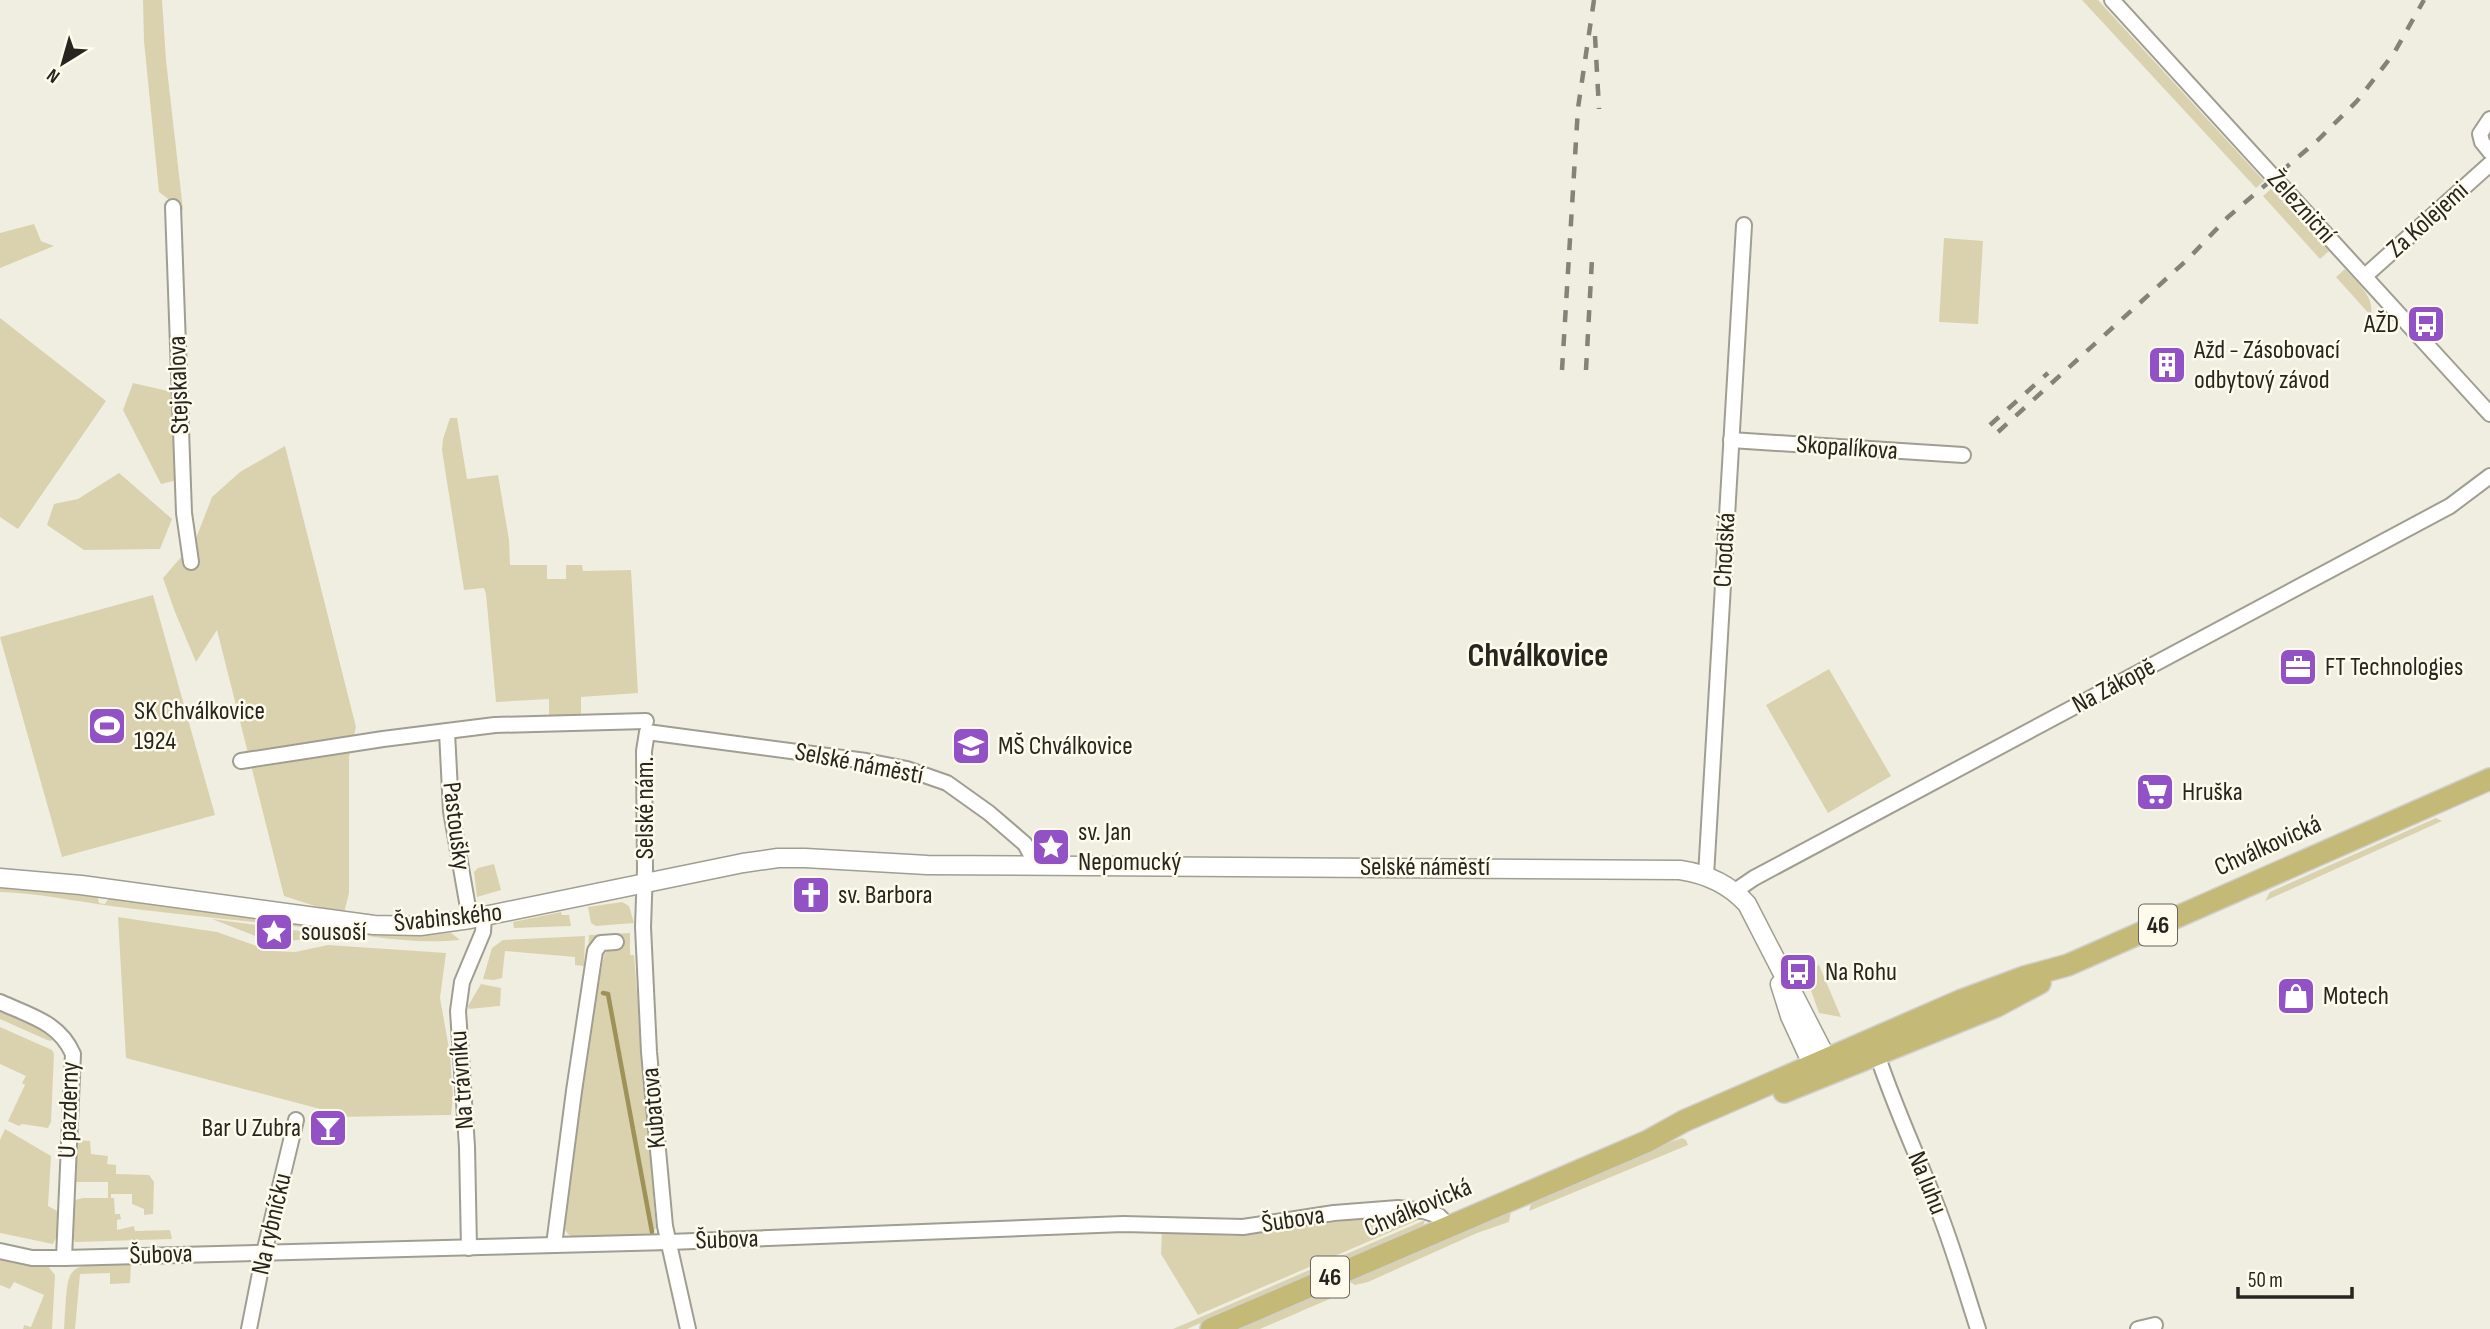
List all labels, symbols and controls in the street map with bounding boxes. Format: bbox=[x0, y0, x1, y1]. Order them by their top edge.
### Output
north arrow bbox=[28, 28, 98, 98]
text: N bbox=[43, 63, 65, 88]
street label: Železniční bbox=[2260, 164, 2342, 250]
street label: Za Kolejemi bbox=[2381, 175, 2475, 265]
bus stop icon: AŽD bbox=[2405, 303, 2447, 345]
place label: AŽD bbox=[2363, 309, 2399, 340]
street label: Stejskalova bbox=[162, 335, 196, 435]
place label: Ažd - Zásobovací odbytový závod bbox=[2193, 335, 2340, 396]
building icon: Ažd - Zásobovací odbytový závod bbox=[2146, 344, 2188, 386]
street label: Skopalíkova bbox=[1795, 429, 1899, 467]
street label: Chodská bbox=[1708, 512, 1742, 588]
district label: Chválkovice bbox=[1468, 636, 1608, 676]
office icon: FT Technologies bbox=[2277, 646, 2319, 688]
street label: Na Zákopě bbox=[2067, 651, 2161, 721]
place label: FT Technologies bbox=[2325, 652, 2463, 683]
place label: SK Chválkovice 1924 bbox=[134, 696, 265, 757]
sports icon: SK Chválkovice 1924 bbox=[86, 705, 128, 747]
school or university icon: MŠ Chválkovice bbox=[950, 725, 992, 767]
place label: MŠ Chválkovice bbox=[998, 731, 1133, 762]
street label: Selské náměstí bbox=[792, 736, 926, 792]
street label: Selské nám. bbox=[630, 757, 661, 859]
supermarket icon: Hruška bbox=[2134, 771, 2176, 813]
place label: Hruška bbox=[2182, 777, 2243, 808]
street label: Pastoušky bbox=[435, 780, 477, 872]
street label: Chválkovická bbox=[2210, 809, 2326, 883]
place label: sv. Jan Nepomucký bbox=[1078, 817, 1181, 878]
place icon: sv. Jan Nepomucký bbox=[1030, 826, 1072, 868]
street label: Selské náměstí bbox=[1360, 852, 1490, 883]
church icon: sv. Barbora bbox=[790, 874, 832, 916]
place label: sv. Barbora bbox=[838, 880, 933, 911]
street label: Švabinského bbox=[392, 897, 504, 939]
road number: 46 bbox=[2139, 904, 2177, 945]
place icon: sousoší bbox=[253, 911, 295, 953]
place label: sousoší bbox=[301, 917, 366, 948]
bus stop icon: Na Rohu bbox=[1777, 951, 1819, 993]
place label: Na Rohu bbox=[1825, 957, 1897, 988]
shop icon: Motech bbox=[2275, 975, 2317, 1017]
place label: Motech bbox=[2323, 981, 2389, 1012]
street label: Na trávníku bbox=[443, 1030, 481, 1130]
street label: U pazderny bbox=[52, 1061, 86, 1159]
street label: Kubatova bbox=[635, 1066, 673, 1150]
bar icon: Bar U Zubra bbox=[307, 1107, 349, 1149]
place label: Bar U Zubra bbox=[202, 1113, 301, 1144]
street label: Na luhu bbox=[1900, 1147, 1954, 1219]
street label: Na rybníčku bbox=[245, 1170, 299, 1278]
street label: Chválkovická bbox=[1360, 1172, 1476, 1244]
street label: Šubova bbox=[1259, 1200, 1327, 1240]
street label: Šubova bbox=[695, 1223, 759, 1257]
street label: Šubova bbox=[129, 1238, 193, 1272]
road number: 46 bbox=[1311, 1256, 1349, 1297]
scale bar bbox=[2238, 1256, 2352, 1300]
text: 50 m bbox=[2248, 1268, 2283, 1293]

